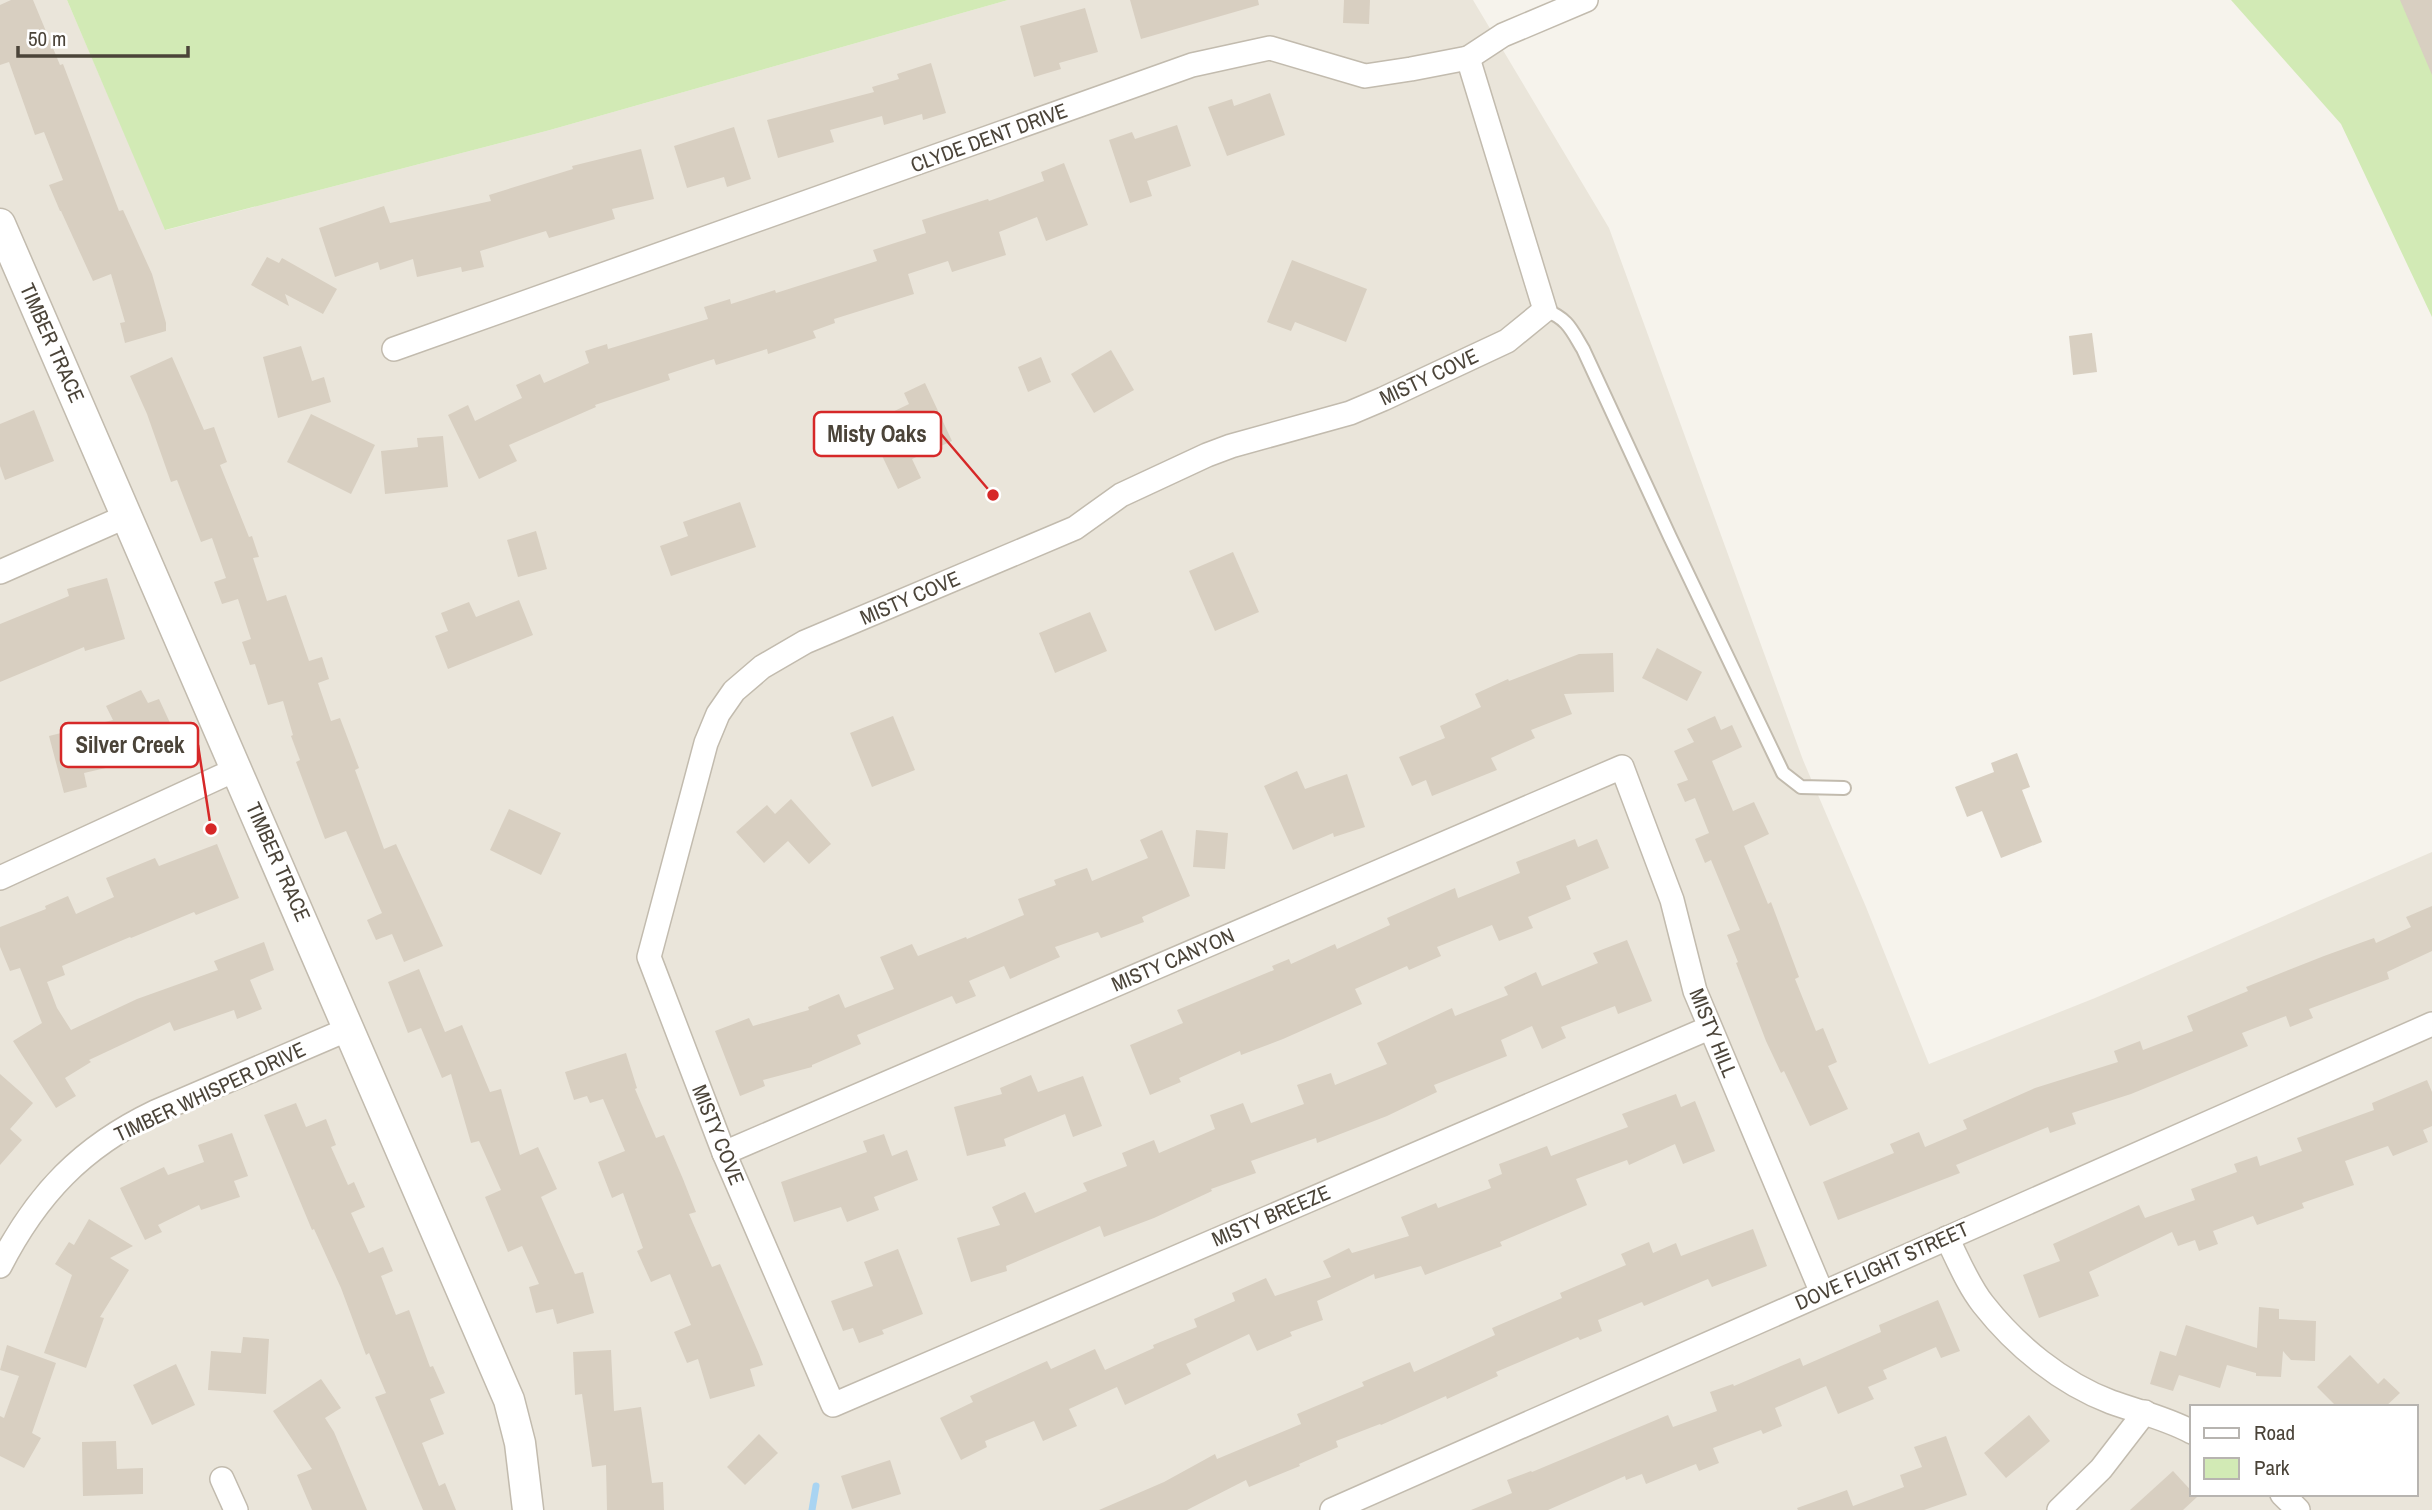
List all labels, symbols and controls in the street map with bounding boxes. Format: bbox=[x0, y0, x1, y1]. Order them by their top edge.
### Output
scale bar bbox=[18, 14, 187, 58]
text: 50 m bbox=[28, 24, 66, 53]
street label: CLYDE DENT DRIVE bbox=[906, 96, 1071, 179]
street label: TIMBER TRACE bbox=[13, 278, 92, 407]
street label: MISTY COVE bbox=[1375, 341, 1483, 412]
callout: Misty Oaks bbox=[814, 412, 941, 456]
text: Misty Oaks bbox=[827, 418, 927, 449]
street label: MISTY COVE bbox=[855, 563, 964, 632]
callout: Silver Creek bbox=[61, 723, 198, 767]
text: Silver Creek bbox=[75, 729, 185, 760]
street label: TIMBER TRACE bbox=[239, 797, 318, 926]
street label: MISTY CANYON bbox=[1107, 921, 1239, 998]
street label: MISTY HILL bbox=[1683, 984, 1745, 1082]
street label: TIMBER WHISPER DRIVE bbox=[110, 1035, 310, 1149]
street label: MISTY COVE bbox=[685, 1080, 752, 1189]
street label: MISTY BREEZE bbox=[1207, 1178, 1334, 1254]
street label: DOVE FLIGHT STREET bbox=[1790, 1214, 1974, 1317]
legend bbox=[2190, 1405, 2418, 1496]
text: Road bbox=[2254, 1418, 2295, 1447]
text: Park bbox=[2254, 1453, 2290, 1482]

